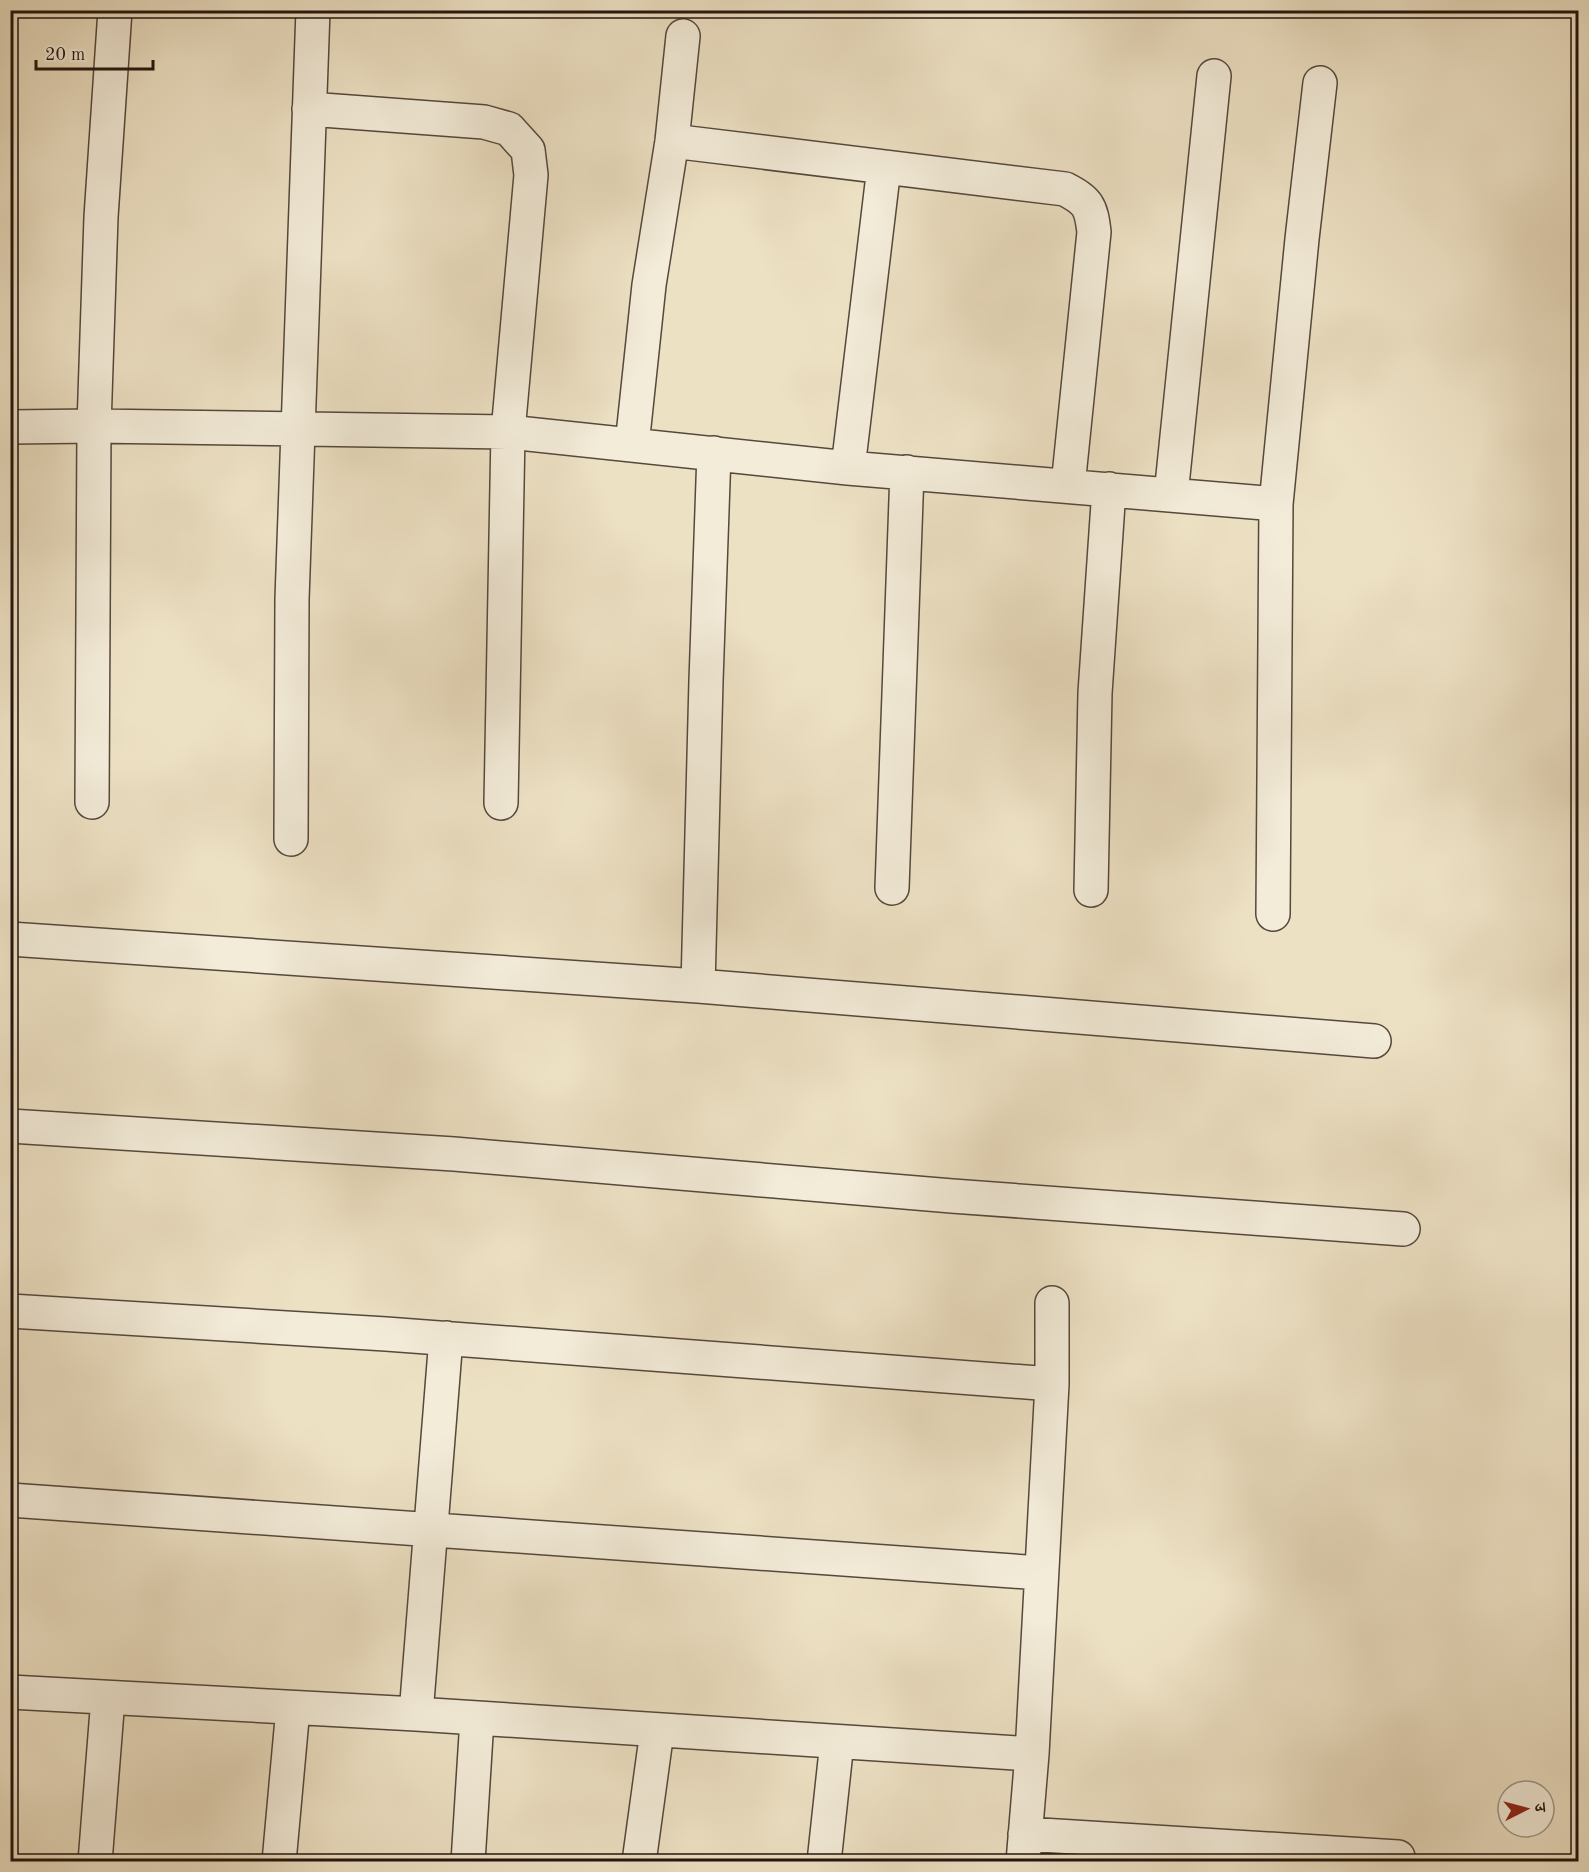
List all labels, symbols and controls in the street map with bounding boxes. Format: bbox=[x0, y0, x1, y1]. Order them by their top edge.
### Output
scale bar bbox=[36, 33, 153, 71]
text: 20 m bbox=[45, 46, 85, 64]
north arrow bbox=[1496, 1779, 1556, 1839]
text: उ bbox=[1530, 1802, 1548, 1814]

